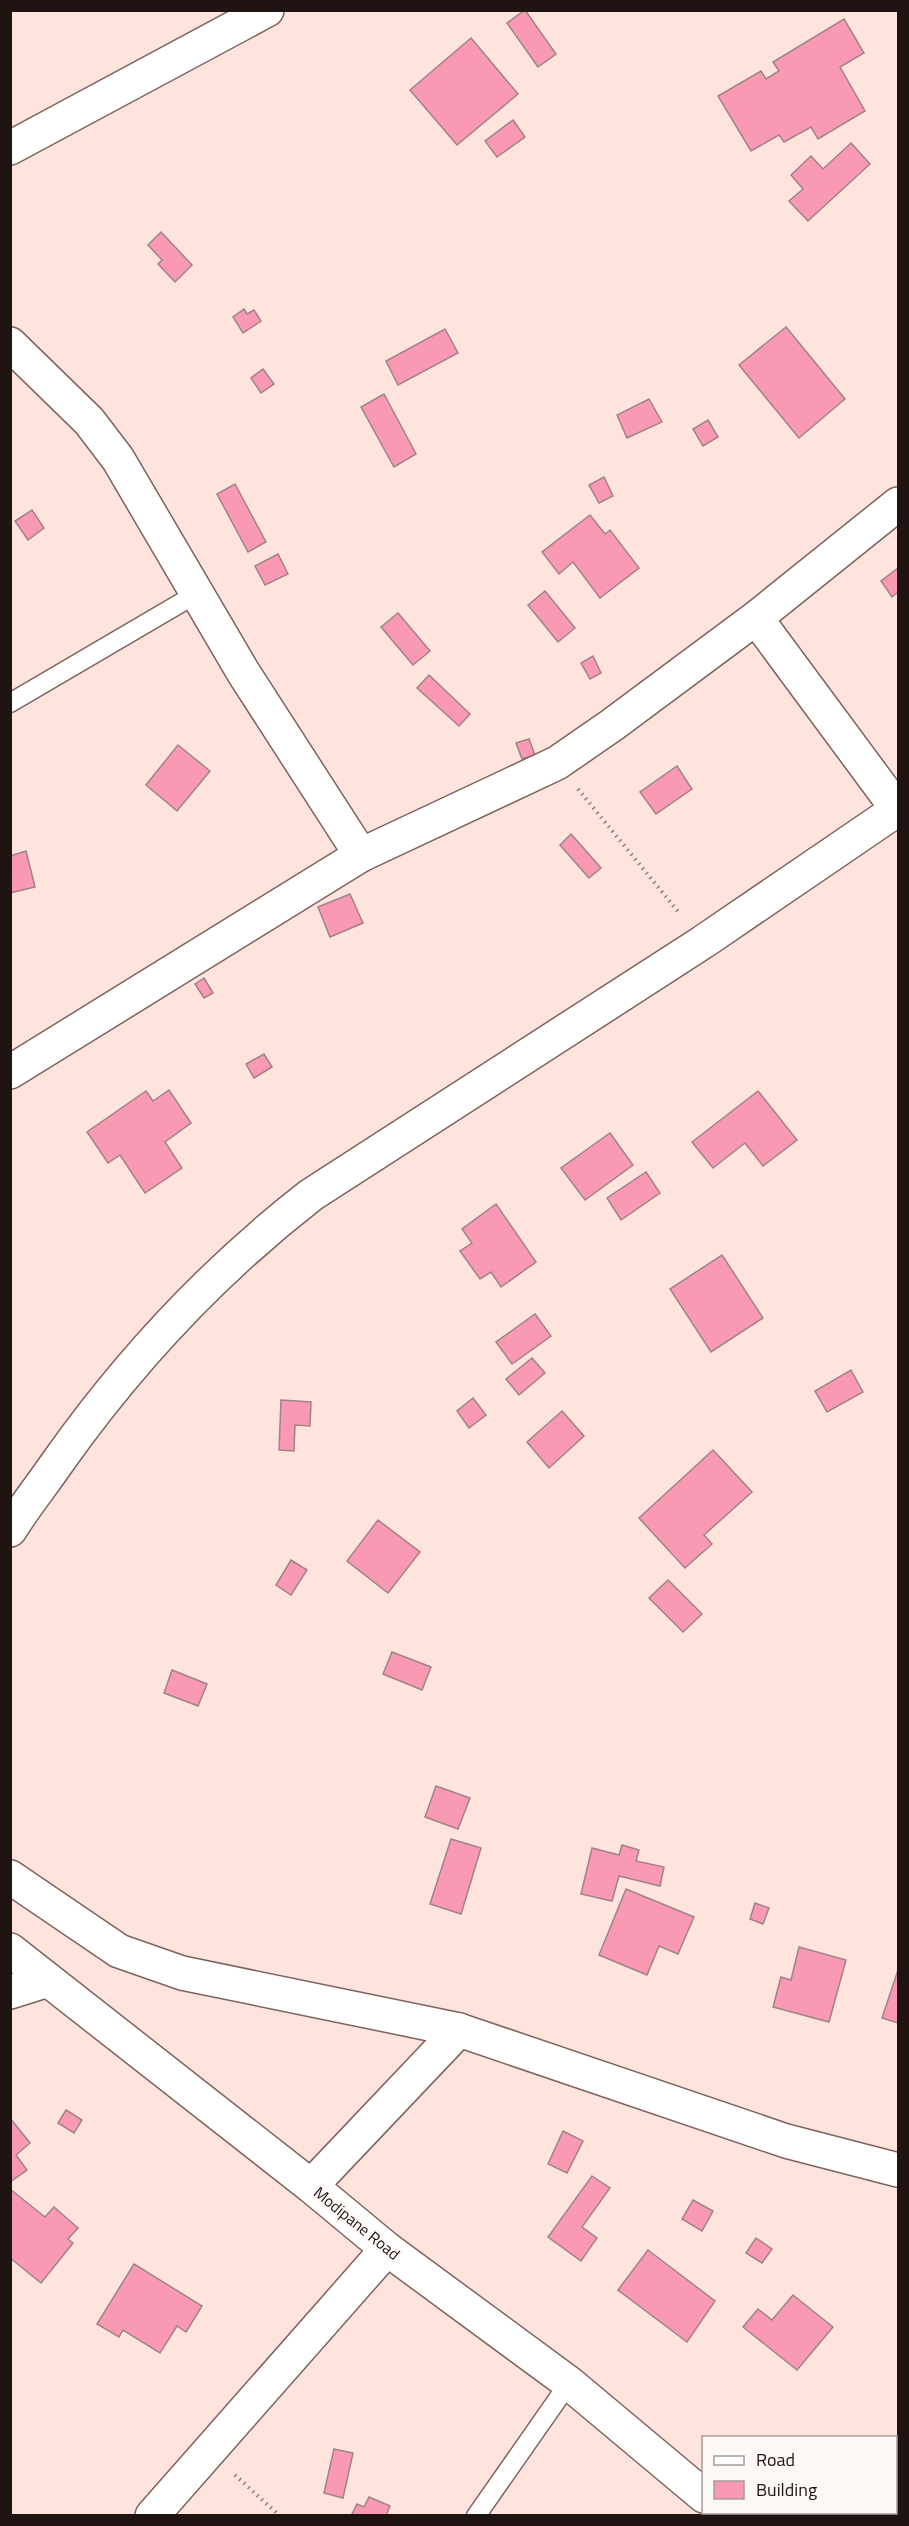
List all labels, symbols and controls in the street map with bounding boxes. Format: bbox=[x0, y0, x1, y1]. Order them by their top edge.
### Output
street label: Modipane Road bbox=[309, 2181, 405, 2265]
legend bbox=[702, 2436, 897, 2514]
text: Road bbox=[756, 2446, 795, 2473]
text: Building bbox=[756, 2476, 817, 2503]

